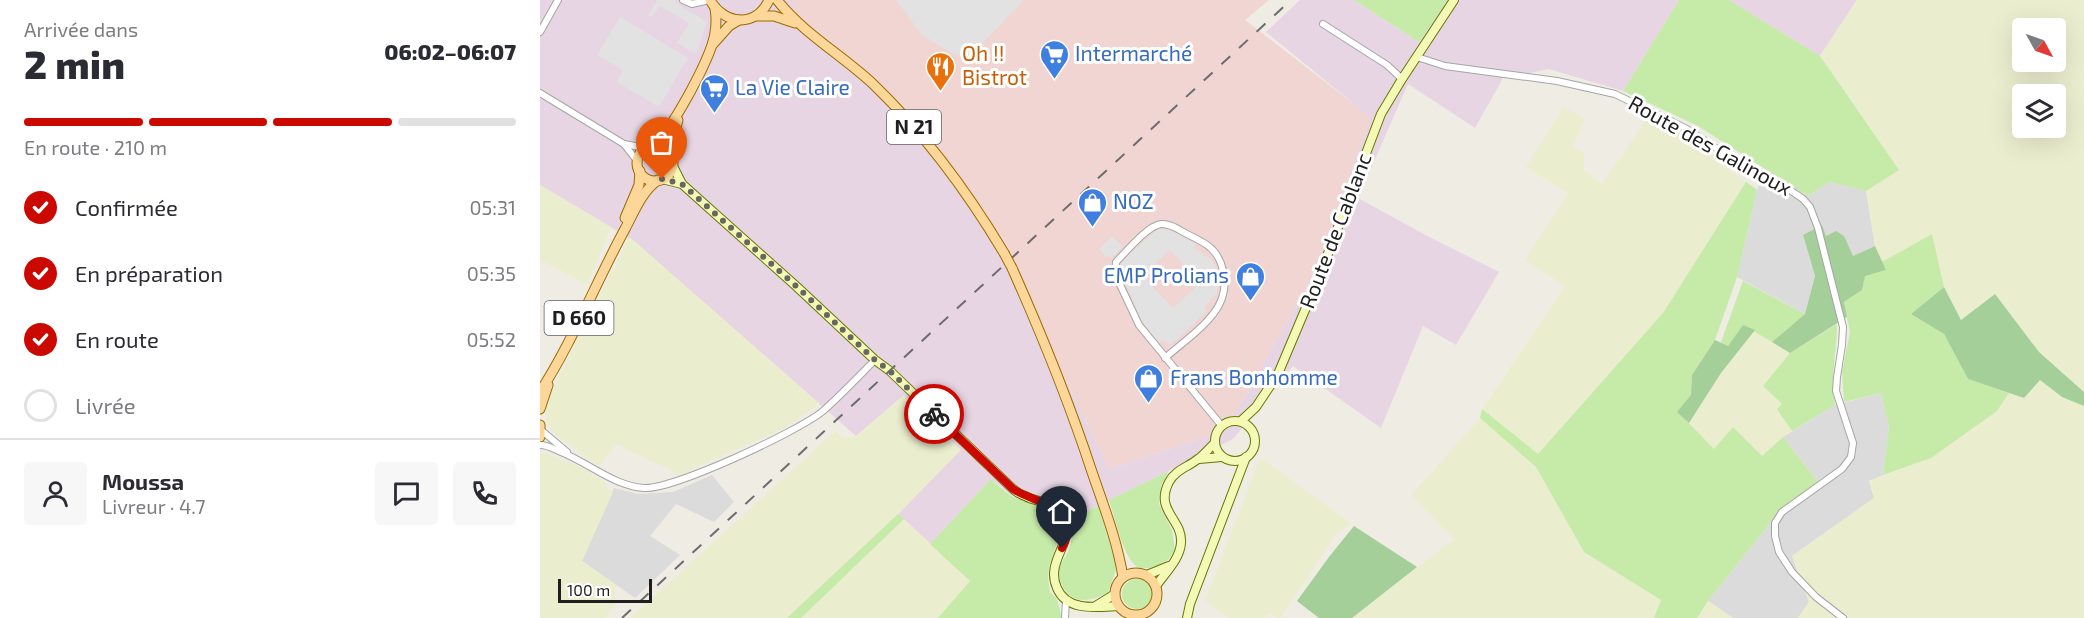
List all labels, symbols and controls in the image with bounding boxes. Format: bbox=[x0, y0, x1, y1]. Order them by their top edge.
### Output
text: Arrivée dans bbox=[24, 17, 138, 41]
north arrow bbox=[2012, 18, 2066, 72]
map controls bbox=[2012, 18, 2066, 138]
text: 06:02–06:07 bbox=[384, 38, 516, 64]
supermarket icon: Intermarché bbox=[1038, 38, 1070, 80]
text: 2 min bbox=[24, 40, 125, 87]
place label: Oh !! Bistrot bbox=[962, 40, 1027, 89]
place label: Intermarché bbox=[1075, 40, 1192, 65]
restaurant icon: Oh !! Bistrot bbox=[925, 50, 957, 92]
supermarket icon: La Vie Claire bbox=[698, 72, 730, 114]
place label: La Vie Claire bbox=[735, 74, 850, 99]
button: layers bbox=[2012, 84, 2066, 138]
street label: Route des Galinoux bbox=[1625, 89, 1797, 200]
road number: N 21 bbox=[887, 110, 941, 144]
pin bbox=[636, 117, 687, 179]
icon: bag bbox=[645, 126, 678, 159]
text: En route · 210 m bbox=[24, 135, 167, 159]
street label: Route de Cablanc bbox=[1293, 149, 1376, 312]
shop icon: NOZ bbox=[1076, 186, 1108, 228]
place label: NOZ bbox=[1113, 188, 1154, 213]
icon: check bbox=[24, 191, 57, 224]
text: Confirmée bbox=[75, 194, 178, 220]
text: 05:31 bbox=[469, 195, 516, 219]
icon: check bbox=[24, 257, 57, 290]
text: En préparation bbox=[75, 260, 223, 286]
shop icon: EMP Prolians bbox=[1234, 260, 1266, 302]
text: 05:35 bbox=[467, 261, 516, 285]
place label: EMP Prolians bbox=[1104, 262, 1229, 287]
road number: D 660 bbox=[544, 301, 614, 335]
icon: check bbox=[24, 323, 57, 356]
text: En route bbox=[75, 326, 159, 352]
text: 05:52 bbox=[467, 327, 516, 351]
shop icon: Frans Bonhomme bbox=[1133, 362, 1165, 404]
place label: Frans Bonhomme bbox=[1170, 364, 1338, 389]
courier bbox=[904, 384, 964, 444]
text: Livrée bbox=[75, 392, 136, 418]
icon: bike bbox=[918, 398, 951, 431]
button: person bbox=[24, 462, 87, 525]
button: chat bbox=[375, 462, 438, 525]
button: phone bbox=[453, 462, 516, 525]
text: Moussa bbox=[102, 468, 184, 494]
pin bbox=[1036, 486, 1087, 548]
text: Livreur · 4.7 bbox=[102, 494, 205, 518]
icon: home bbox=[1045, 495, 1078, 528]
scale bar bbox=[558, 576, 652, 604]
text: 100 m bbox=[567, 580, 610, 599]

